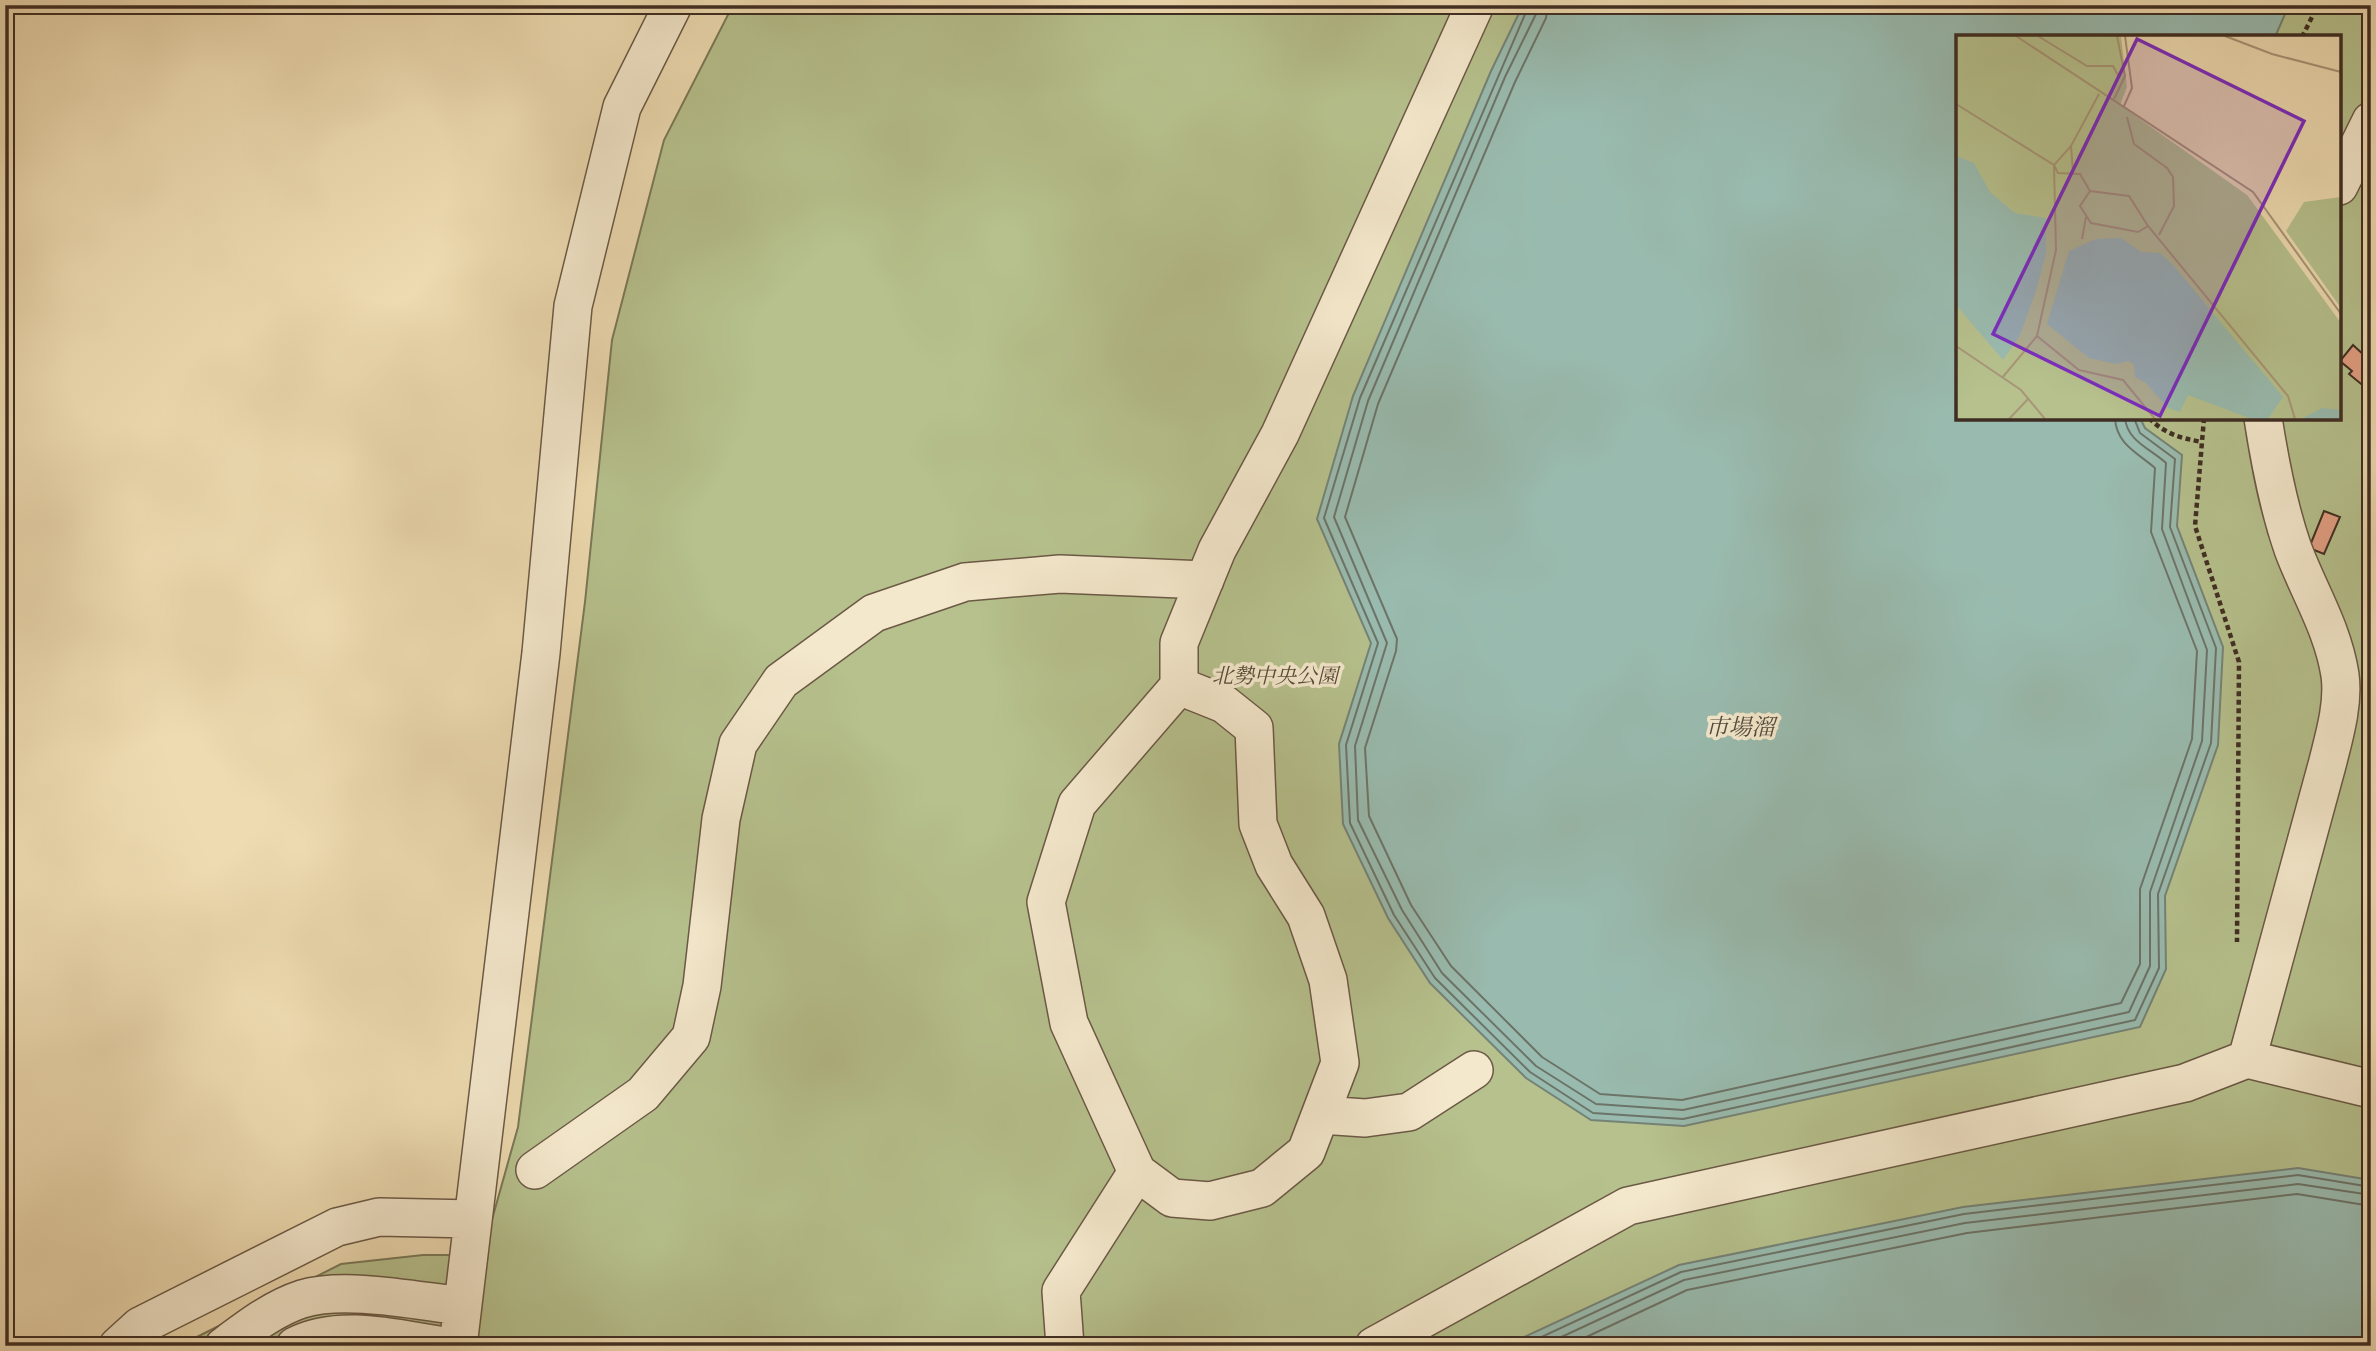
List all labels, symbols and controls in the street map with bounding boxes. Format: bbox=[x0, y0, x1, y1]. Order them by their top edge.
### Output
inset map bbox=[1956, 35, 2341, 420]
park label: 北勢中央公園 bbox=[1212, 663, 1341, 693]
water label: 市場溜 bbox=[1706, 713, 1779, 746]

